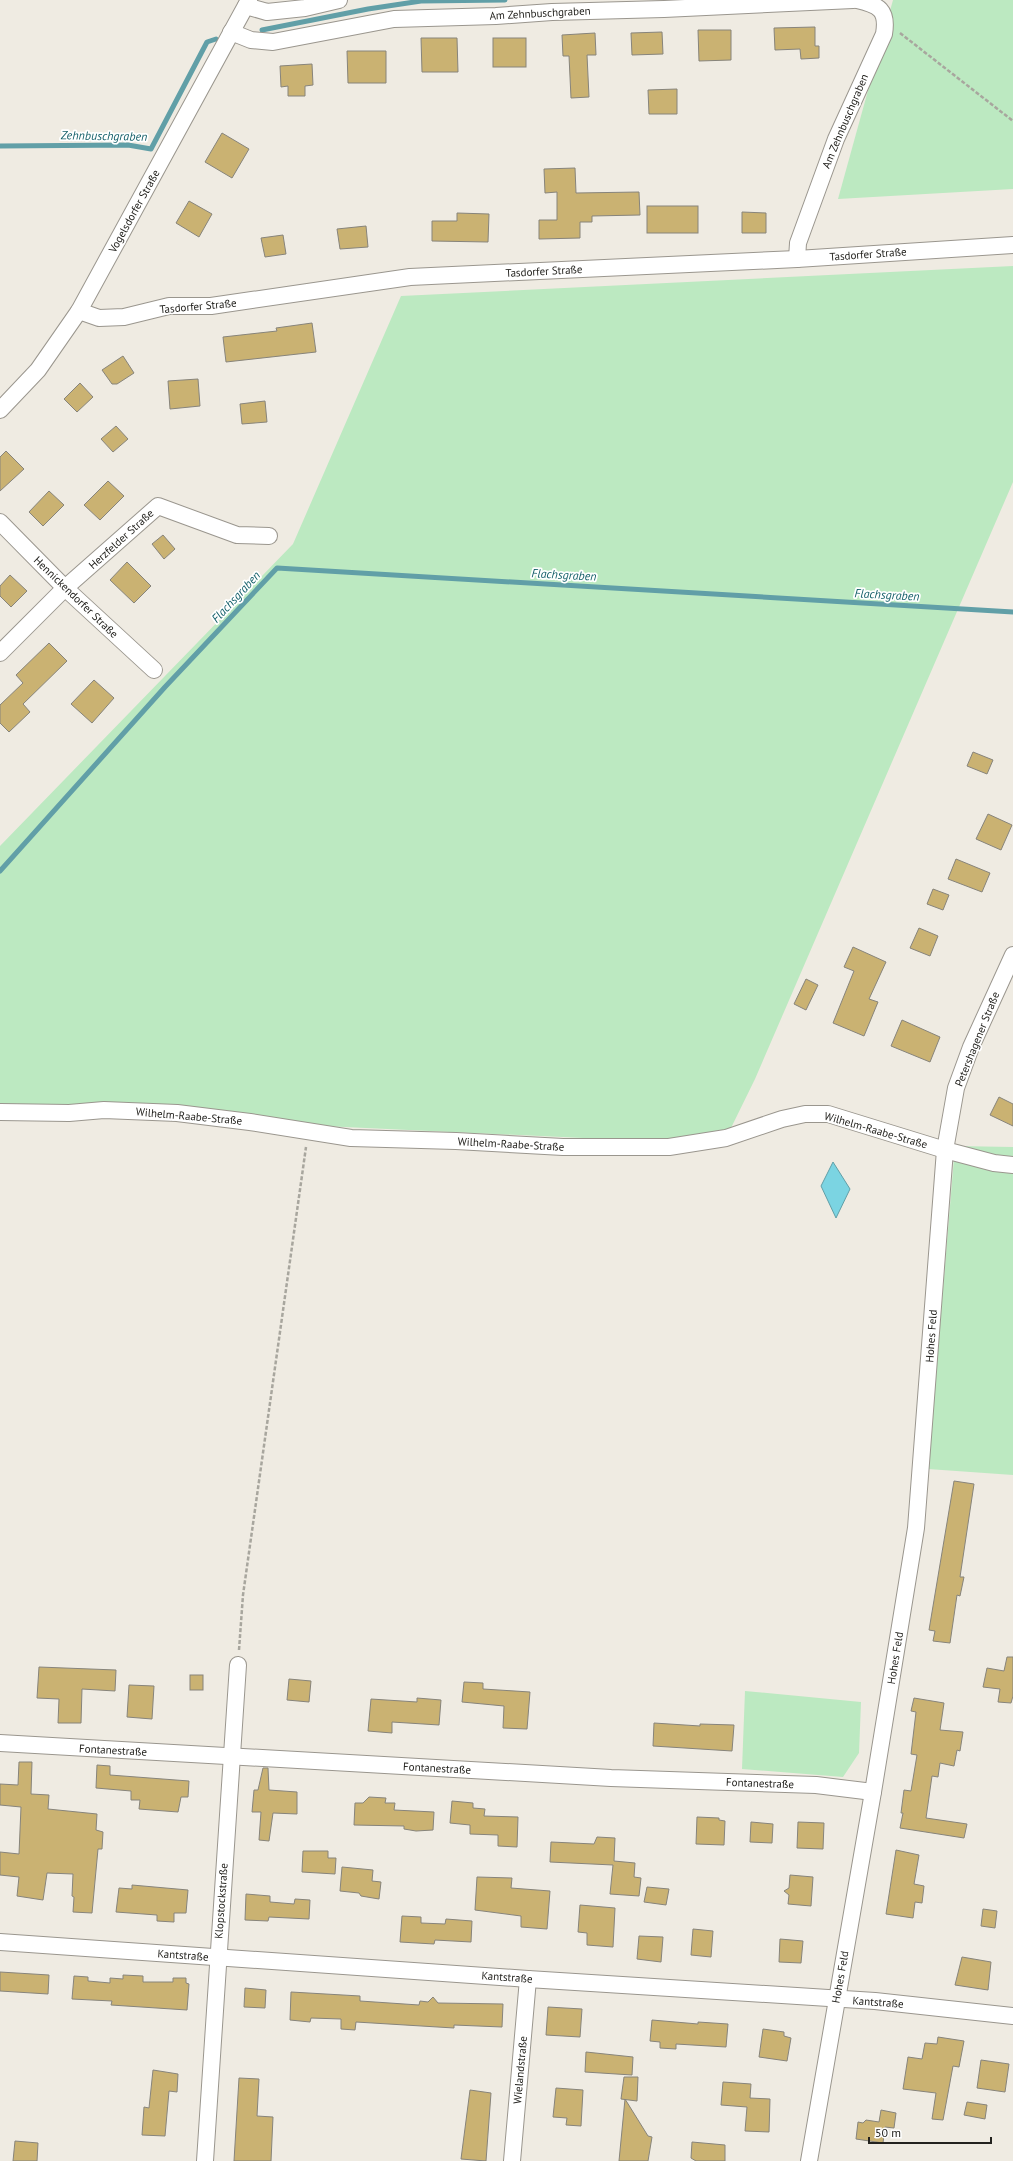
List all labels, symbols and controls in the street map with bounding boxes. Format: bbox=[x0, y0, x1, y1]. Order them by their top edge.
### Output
street label: Am Zehnbuschgraben bbox=[489, 3, 591, 23]
street label: Am Zehnbuschgraben bbox=[819, 72, 871, 170]
water label: Zehnbuschgraben bbox=[60, 127, 147, 144]
street label: Vogelsdorfer Straße bbox=[105, 167, 163, 256]
street label: Tasdorfer Straße bbox=[829, 244, 907, 264]
street label: Tasdorfer Straße bbox=[505, 262, 583, 280]
street label: Tasdorfer Straße bbox=[159, 296, 237, 316]
street label: Herzfelder Straße bbox=[86, 506, 157, 572]
street label: Hennickendorfer Straße bbox=[31, 553, 121, 641]
water label: Flachsgraben bbox=[531, 565, 597, 584]
water label: Flachsgraben bbox=[208, 568, 263, 626]
water label: Flachsgraben bbox=[854, 585, 920, 604]
street label: Petershagener Straße bbox=[952, 989, 1003, 1088]
street label: Wilhelm-Raabe-Straße bbox=[135, 1104, 243, 1128]
street label: Wilhelm-Raabe-Straße bbox=[823, 1109, 930, 1152]
street label: Wilhelm-Raabe-Straße bbox=[457, 1134, 565, 1154]
street label: Hohes Feld bbox=[922, 1309, 940, 1363]
street label: Hohes Feld bbox=[884, 1631, 906, 1685]
street label: Fontanestraße bbox=[79, 1741, 148, 1759]
street label: Fontanestraße bbox=[403, 1759, 472, 1777]
street label: Fontanestraße bbox=[726, 1775, 795, 1791]
street label: Klopstockstraße bbox=[211, 1862, 231, 1939]
street label: Kantstraße bbox=[157, 1946, 209, 1964]
street label: Hohes Feld bbox=[829, 1950, 851, 2004]
street label: Kantstraße bbox=[481, 1968, 533, 1986]
street label: Kantstraße bbox=[852, 1993, 904, 2011]
street label: Wielandstraße bbox=[510, 2035, 530, 2104]
scale bar bbox=[869, 2119, 991, 2145]
text: 50 m bbox=[875, 2125, 901, 2140]

